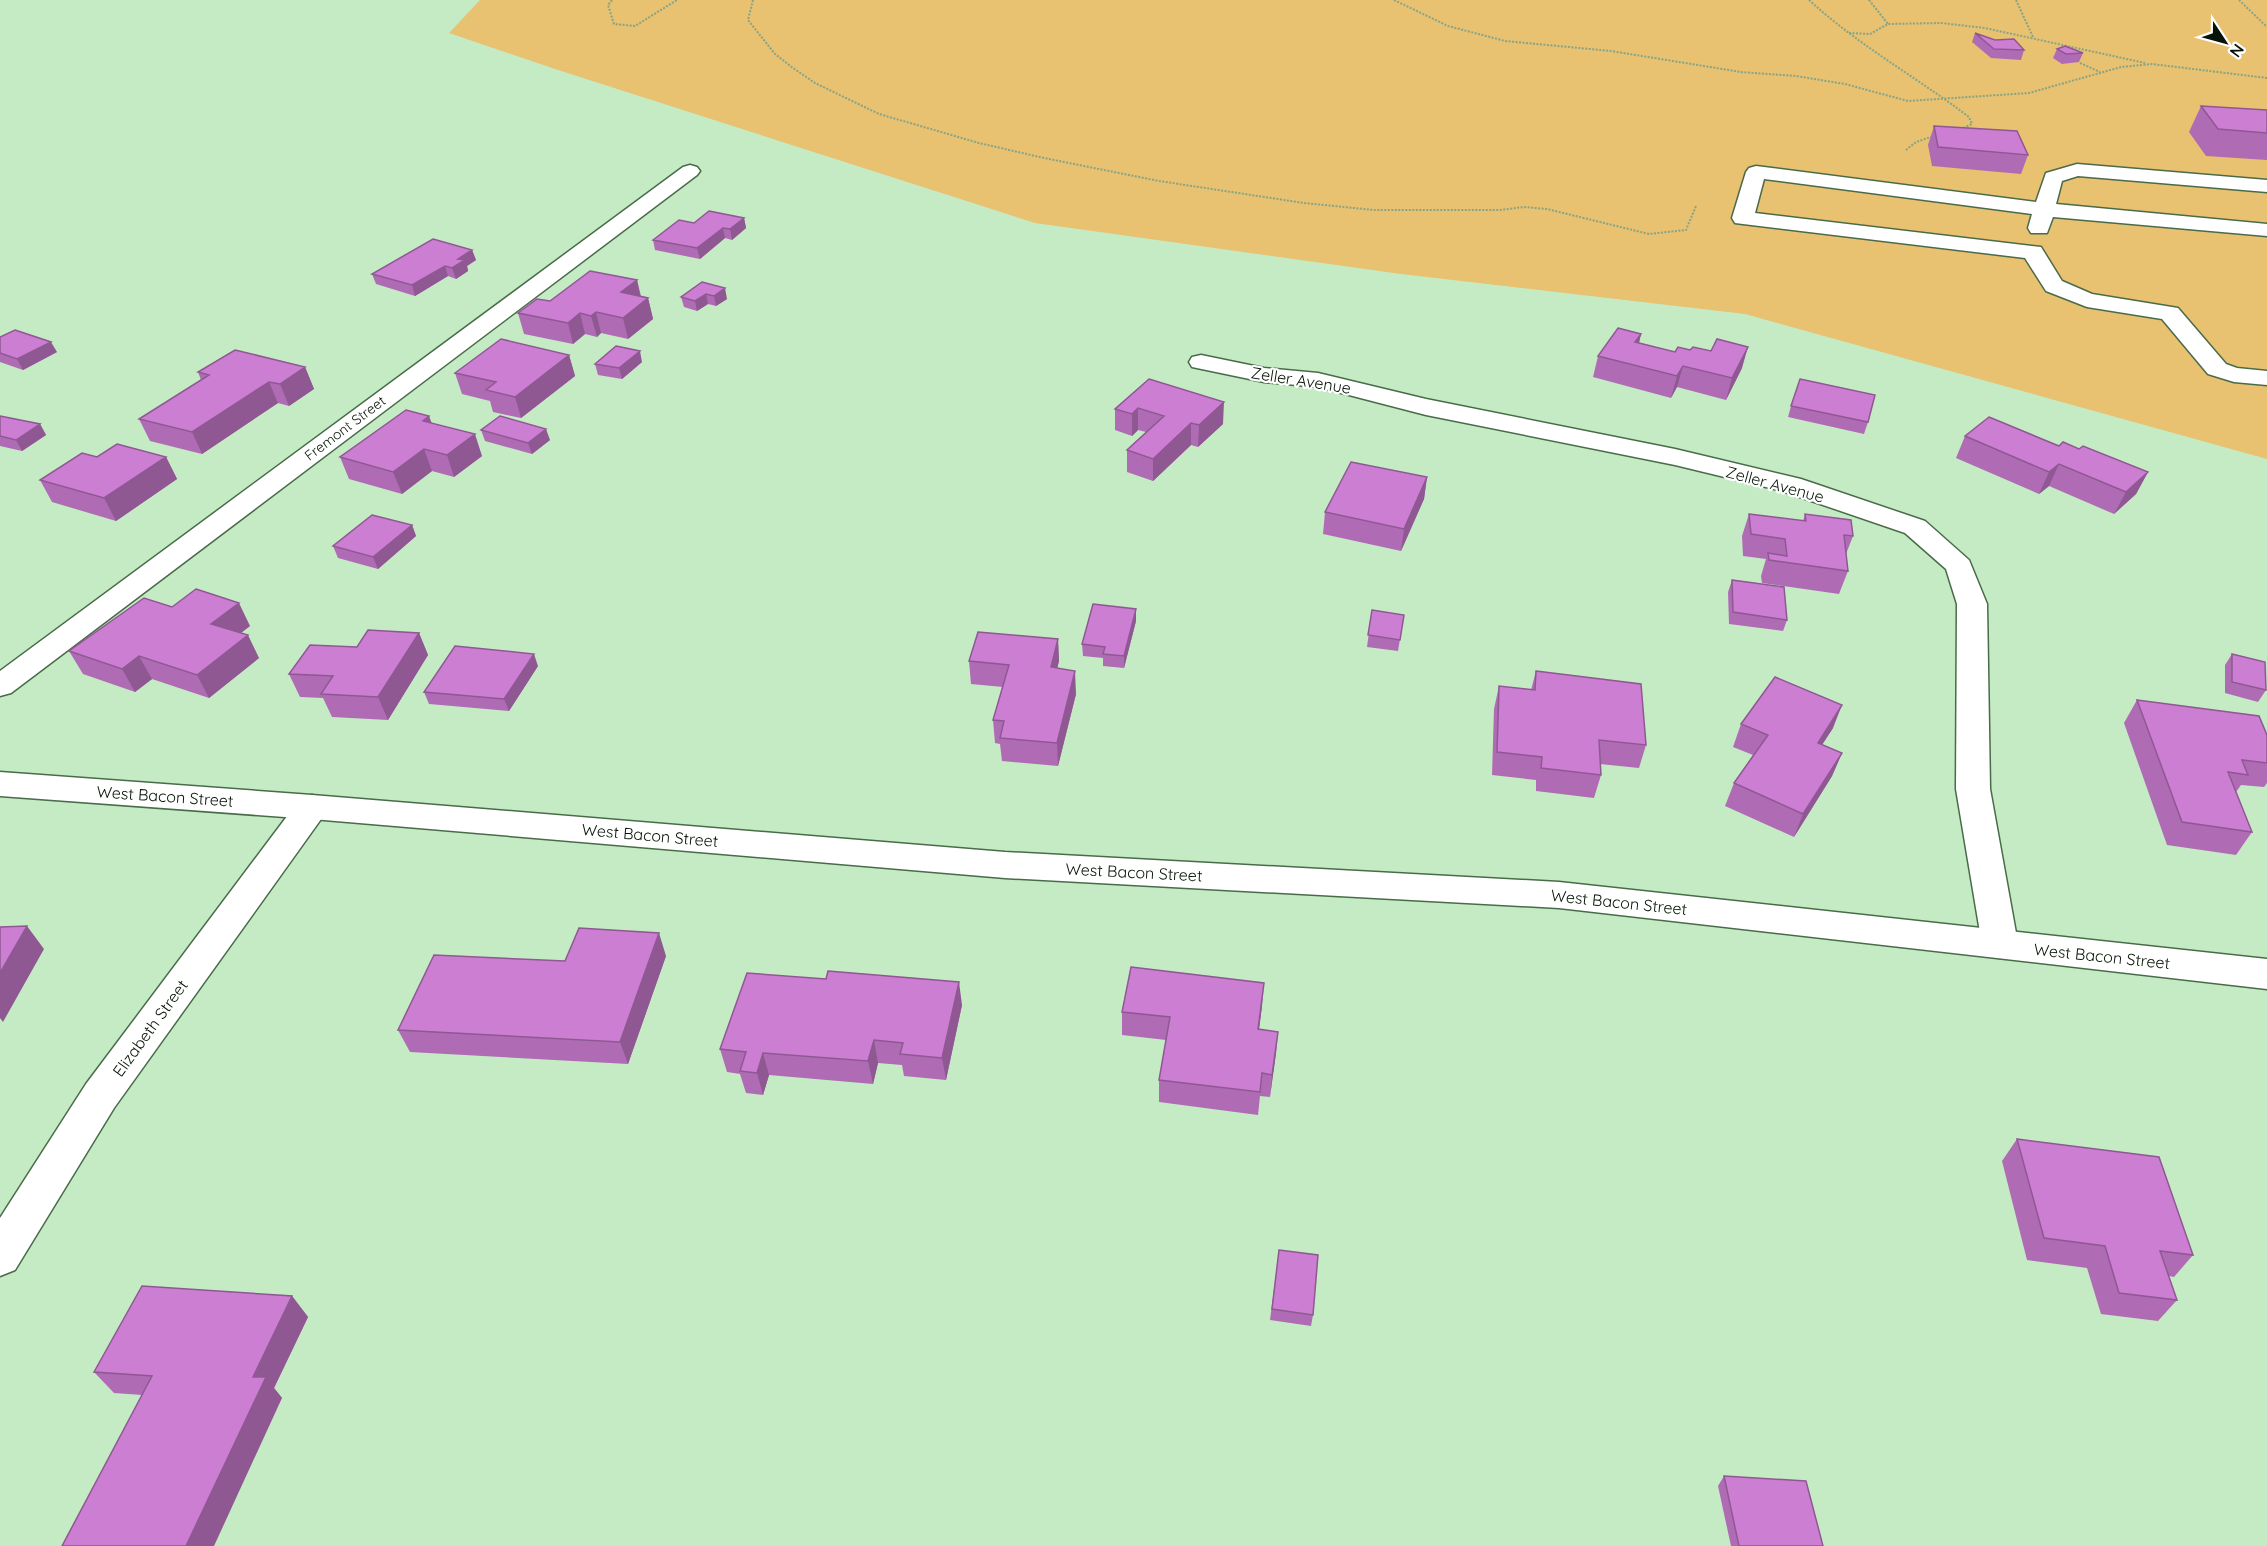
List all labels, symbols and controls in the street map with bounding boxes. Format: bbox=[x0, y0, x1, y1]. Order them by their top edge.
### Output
north arrow bbox=[2195, 12, 2255, 72]
text: N bbox=[2226, 40, 2249, 61]
street label: Zeller Avenue bbox=[1250, 362, 1352, 398]
street label: Fremont Street bbox=[301, 391, 389, 464]
street label: Zeller Avenue bbox=[1724, 461, 1826, 507]
street label: West Bacon Street bbox=[96, 781, 234, 811]
street label: West Bacon Street bbox=[581, 819, 719, 851]
street label: West Bacon Street bbox=[1065, 858, 1203, 886]
street label: West Bacon Street bbox=[1550, 885, 1688, 919]
street label: West Bacon Street bbox=[2033, 939, 2171, 973]
street label: Elizabeth Street bbox=[108, 976, 192, 1080]

